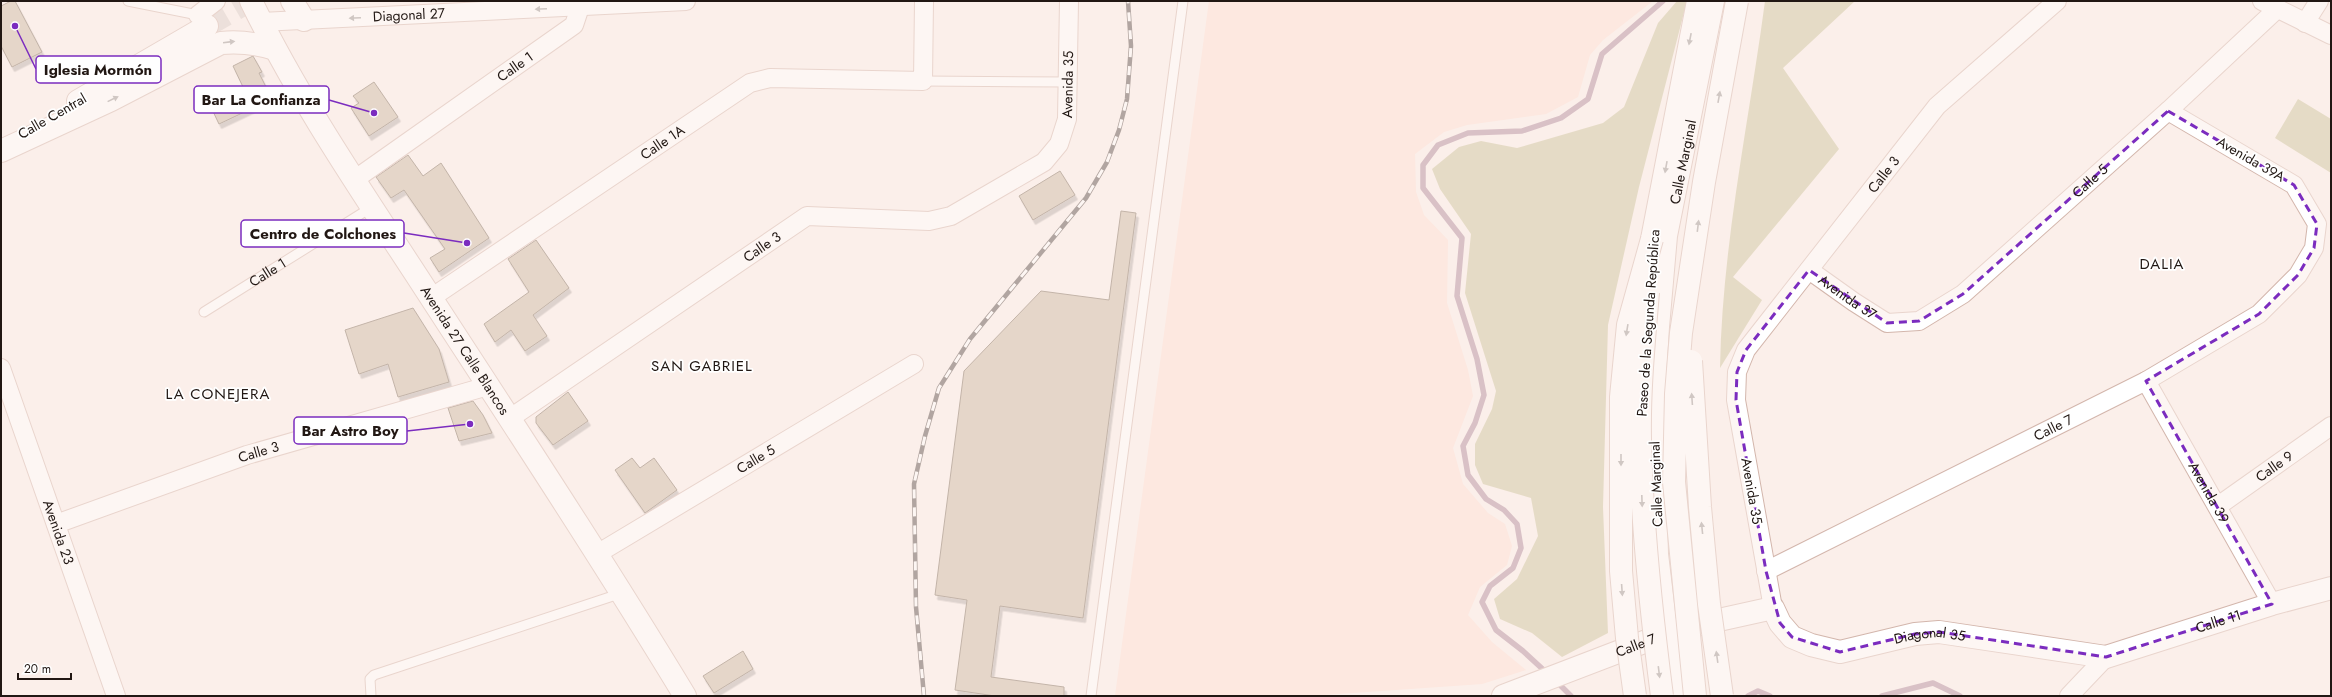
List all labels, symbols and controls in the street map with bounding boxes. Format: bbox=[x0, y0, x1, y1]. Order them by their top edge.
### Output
street label: Diagonal 27 bbox=[372, 3, 446, 26]
one-way arrow bbox=[535, 5, 547, 12]
one-way arrow bbox=[349, 14, 361, 21]
one-way arrow bbox=[1687, 33, 1693, 45]
one-way arrow bbox=[223, 39, 235, 45]
street label: Calle 1 bbox=[493, 47, 537, 86]
street label: Avenida 35 bbox=[1057, 51, 1078, 118]
callout: Iglesia Mormón bbox=[36, 56, 161, 83]
text: Iglesia Mormón bbox=[44, 59, 152, 81]
callout: Bar La Confianza bbox=[194, 86, 329, 113]
street label: Calle Central bbox=[14, 88, 90, 144]
text: Bar La Confianza bbox=[201, 89, 321, 111]
one-way arrow bbox=[1717, 91, 1723, 104]
one-way arrow bbox=[107, 96, 118, 102]
street label: Calle Marginal bbox=[1665, 118, 1701, 206]
street label: Calle 1A bbox=[636, 119, 689, 164]
street label: Avenida 39A bbox=[2213, 131, 2289, 187]
street label: Calle 3 bbox=[1863, 152, 1904, 197]
street label: Calle 5 bbox=[2067, 159, 2112, 202]
one-way arrow bbox=[1662, 161, 1668, 173]
callout: Centro de Colchones bbox=[241, 220, 404, 247]
one-way arrow bbox=[1695, 220, 1701, 232]
text: Centro de Colchones bbox=[250, 223, 396, 245]
street label: Calle 3 bbox=[739, 226, 785, 267]
street label: Paseo de la Segunda República bbox=[1631, 229, 1665, 417]
street label: Calle 1 bbox=[245, 253, 290, 291]
district label: DALIA bbox=[2140, 253, 2184, 275]
street label: Avenida 37 bbox=[1814, 270, 1881, 324]
street label: Avenida 27 Calle Blancos bbox=[416, 282, 515, 419]
one-way arrow bbox=[1624, 324, 1630, 337]
district label: SAN GABRIEL bbox=[651, 355, 753, 377]
district label: LA CONEJERA bbox=[166, 383, 270, 405]
one-way arrow bbox=[1688, 393, 1695, 405]
street label: Calle 7 bbox=[2030, 409, 2077, 446]
callout: Bar Astro Boy bbox=[294, 417, 407, 444]
text: Bar Astro Boy bbox=[301, 420, 399, 442]
street label: Calle 3 bbox=[235, 436, 282, 467]
street label: Calle 5 bbox=[732, 439, 779, 478]
street label: Calle Marginal bbox=[1645, 441, 1667, 527]
street label: Calle 9 bbox=[2251, 446, 2297, 487]
one-way arrow bbox=[1618, 454, 1624, 467]
street label: Avenida 35 bbox=[1736, 456, 1768, 526]
street label: Avenida 39 bbox=[2184, 458, 2234, 527]
one-way arrow bbox=[1639, 495, 1646, 507]
street label: Avenida 23 bbox=[38, 497, 79, 568]
one-way arrow bbox=[1699, 522, 1705, 534]
one-way arrow bbox=[1619, 584, 1626, 596]
street label: Calle 11 bbox=[2193, 605, 2244, 638]
street label: Diagonal 35 bbox=[1892, 622, 1967, 649]
street label: Calle 7 bbox=[1613, 628, 1659, 662]
one-way arrow bbox=[1714, 651, 1720, 663]
scale bar bbox=[18, 655, 71, 681]
text: 20 m bbox=[24, 660, 51, 678]
one-way arrow bbox=[1656, 666, 1662, 678]

